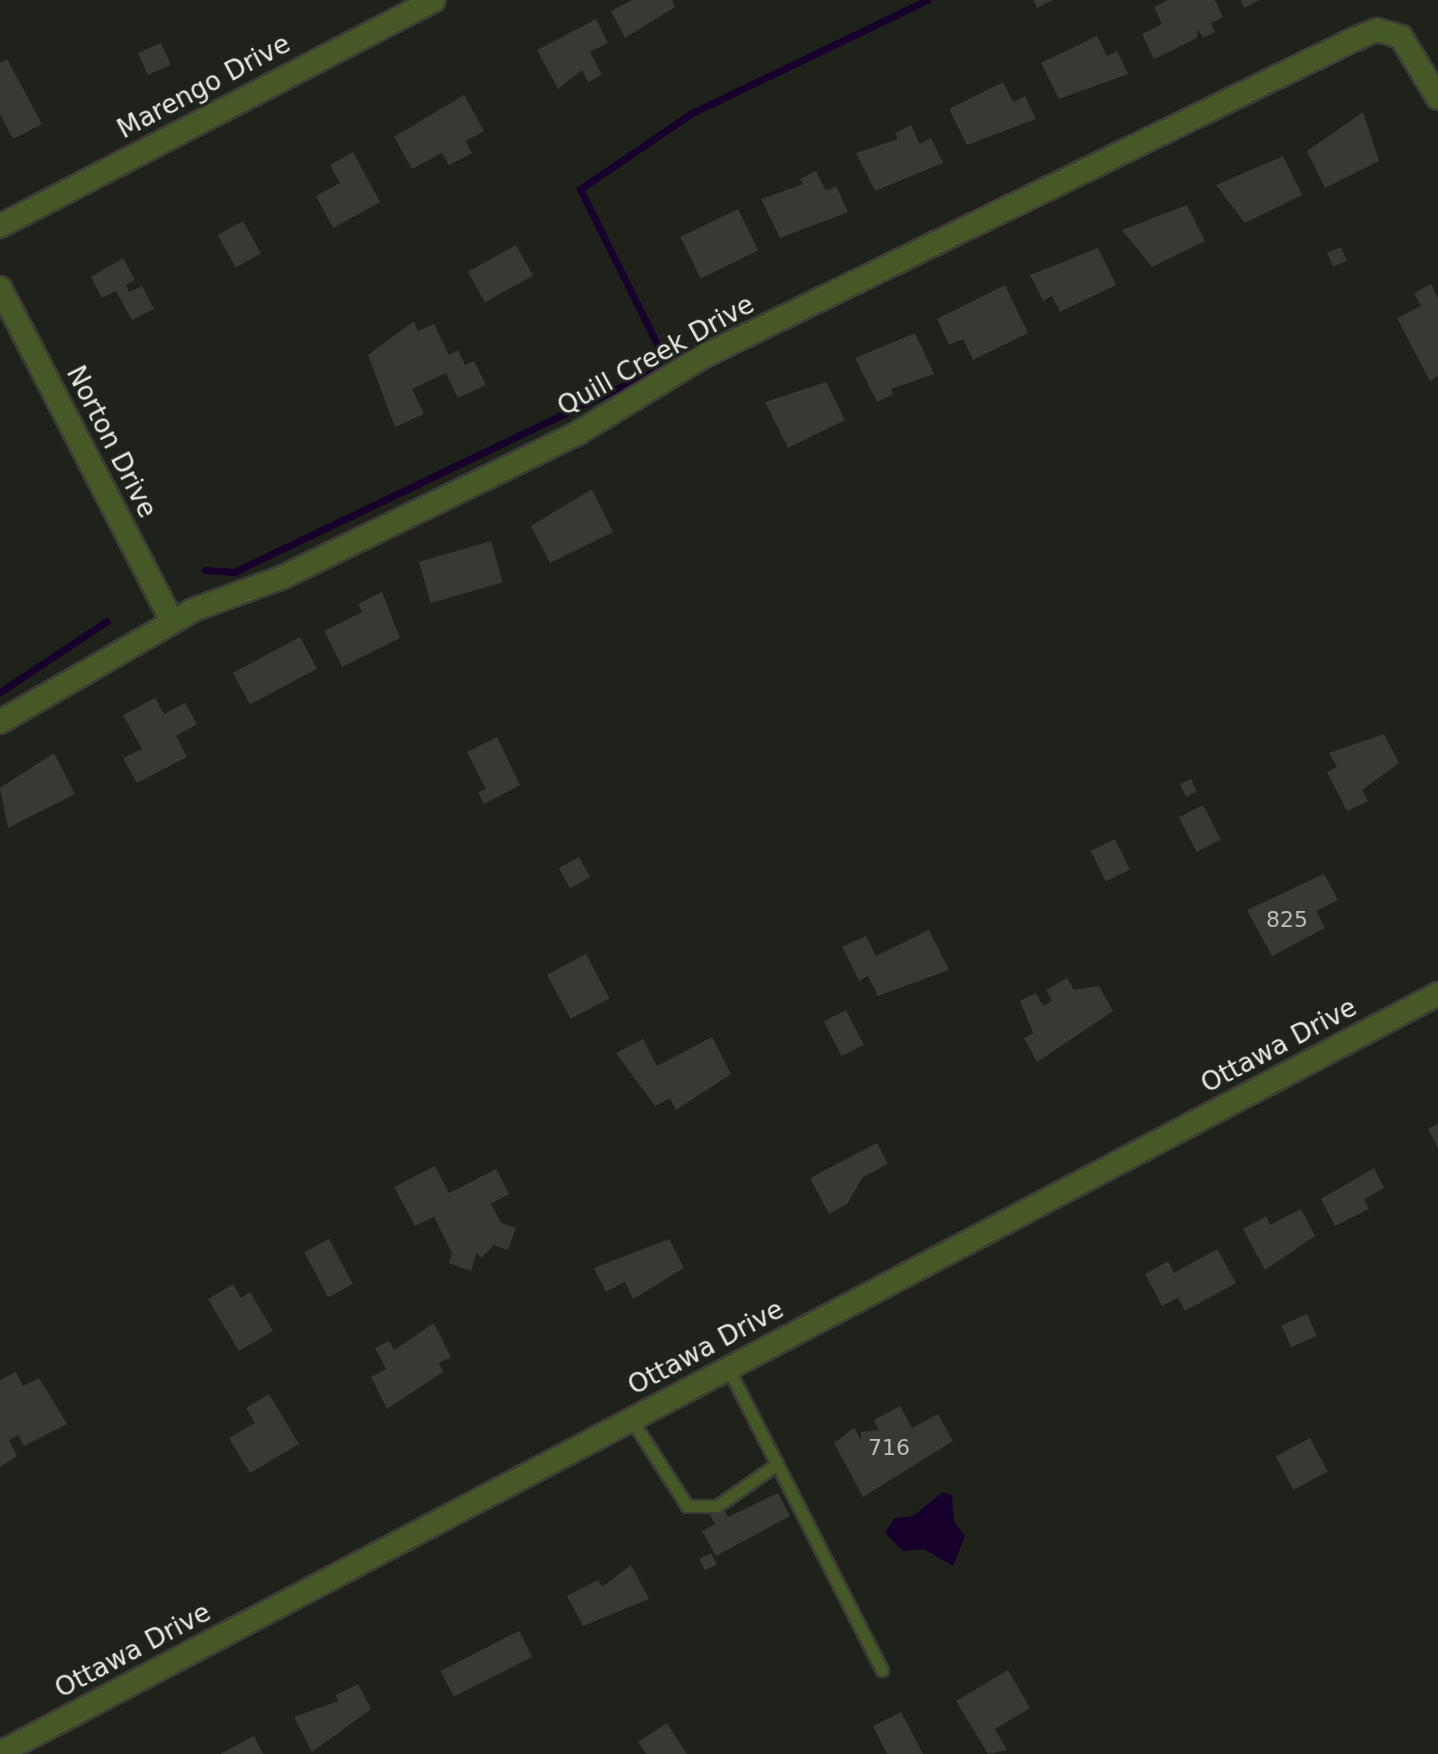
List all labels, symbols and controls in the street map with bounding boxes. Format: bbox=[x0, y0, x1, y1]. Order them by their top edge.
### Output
street label: Marengo Drive bbox=[112, 28, 296, 146]
street label: Quill Creek Drive bbox=[552, 289, 760, 423]
street label: Norton Drive bbox=[59, 361, 163, 523]
house number: 825 bbox=[1266, 907, 1308, 933]
street label: Ottawa Drive bbox=[1196, 992, 1362, 1100]
street label: Ottawa Drive bbox=[623, 1294, 789, 1402]
house number: 716 bbox=[868, 1435, 910, 1461]
street label: Ottawa Drive bbox=[50, 1597, 216, 1705]

